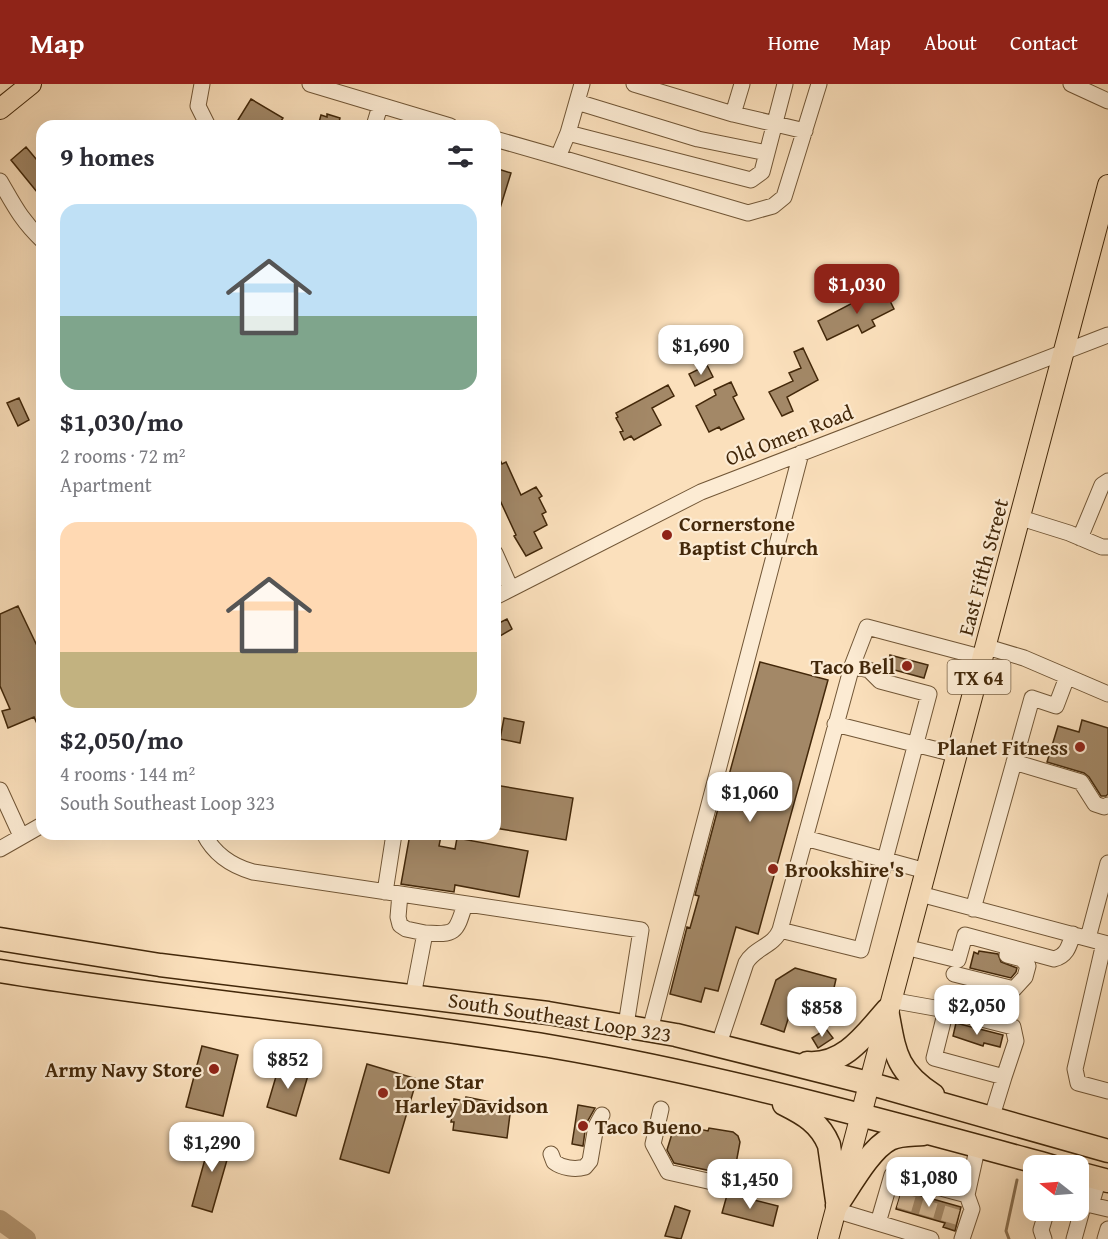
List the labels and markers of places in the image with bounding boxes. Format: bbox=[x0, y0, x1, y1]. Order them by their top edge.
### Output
pin: $1,030 bbox=[808, 264, 906, 315]
pin: $1,690 bbox=[652, 325, 750, 376]
place label: Cornerstone Baptist Church bbox=[679, 508, 819, 563]
marker: Cornerstone Baptist Church bbox=[660, 528, 674, 542]
place label: Taco Bell bbox=[811, 651, 895, 682]
marker: Taco Bell bbox=[900, 659, 914, 673]
place label: Planet Fitness bbox=[937, 732, 1068, 763]
marker: Planet Fitness bbox=[1073, 740, 1087, 754]
pin: $1,060 bbox=[701, 772, 799, 823]
place label: Brookshire's bbox=[785, 854, 904, 885]
marker: Brookshire's bbox=[766, 862, 780, 876]
pin: $2,050 bbox=[928, 985, 1026, 1036]
pin: $858 bbox=[786, 987, 858, 1038]
pin: $852 bbox=[252, 1039, 324, 1090]
place label: Army Navy Store bbox=[45, 1054, 202, 1085]
marker: Army Navy Store bbox=[207, 1062, 221, 1076]
place label: Lone Star Harley Davidson bbox=[395, 1066, 549, 1121]
marker: Lone Star Harley Davidson bbox=[376, 1086, 390, 1100]
place label: Taco Bueno bbox=[595, 1111, 702, 1142]
marker: Taco Bueno bbox=[576, 1119, 590, 1133]
pin: $1,290 bbox=[163, 1122, 261, 1173]
pin: $1,080 bbox=[880, 1157, 978, 1208]
pin: $1,450 bbox=[701, 1159, 799, 1210]

